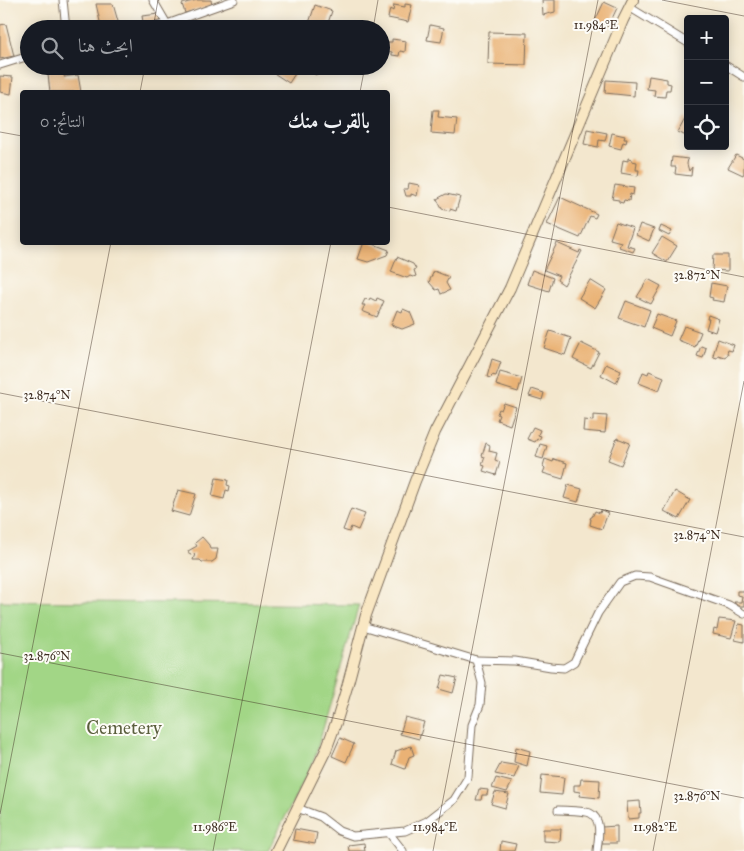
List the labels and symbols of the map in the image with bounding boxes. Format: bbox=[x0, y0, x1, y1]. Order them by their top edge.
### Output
text: 11.984°E bbox=[574, 18, 619, 32]
text: 32.872°N bbox=[674, 268, 720, 282]
text: 32.874°N bbox=[23, 388, 71, 402]
text: 32.874°N bbox=[673, 528, 721, 542]
text: 32.876°N bbox=[24, 649, 70, 663]
park label: Cemetery bbox=[86, 716, 163, 739]
text: 32.876°N bbox=[674, 789, 720, 803]
text: 11.986°E bbox=[193, 820, 237, 834]
text: 11.984°E bbox=[413, 820, 458, 834]
text: 11.982°E bbox=[633, 820, 677, 834]

